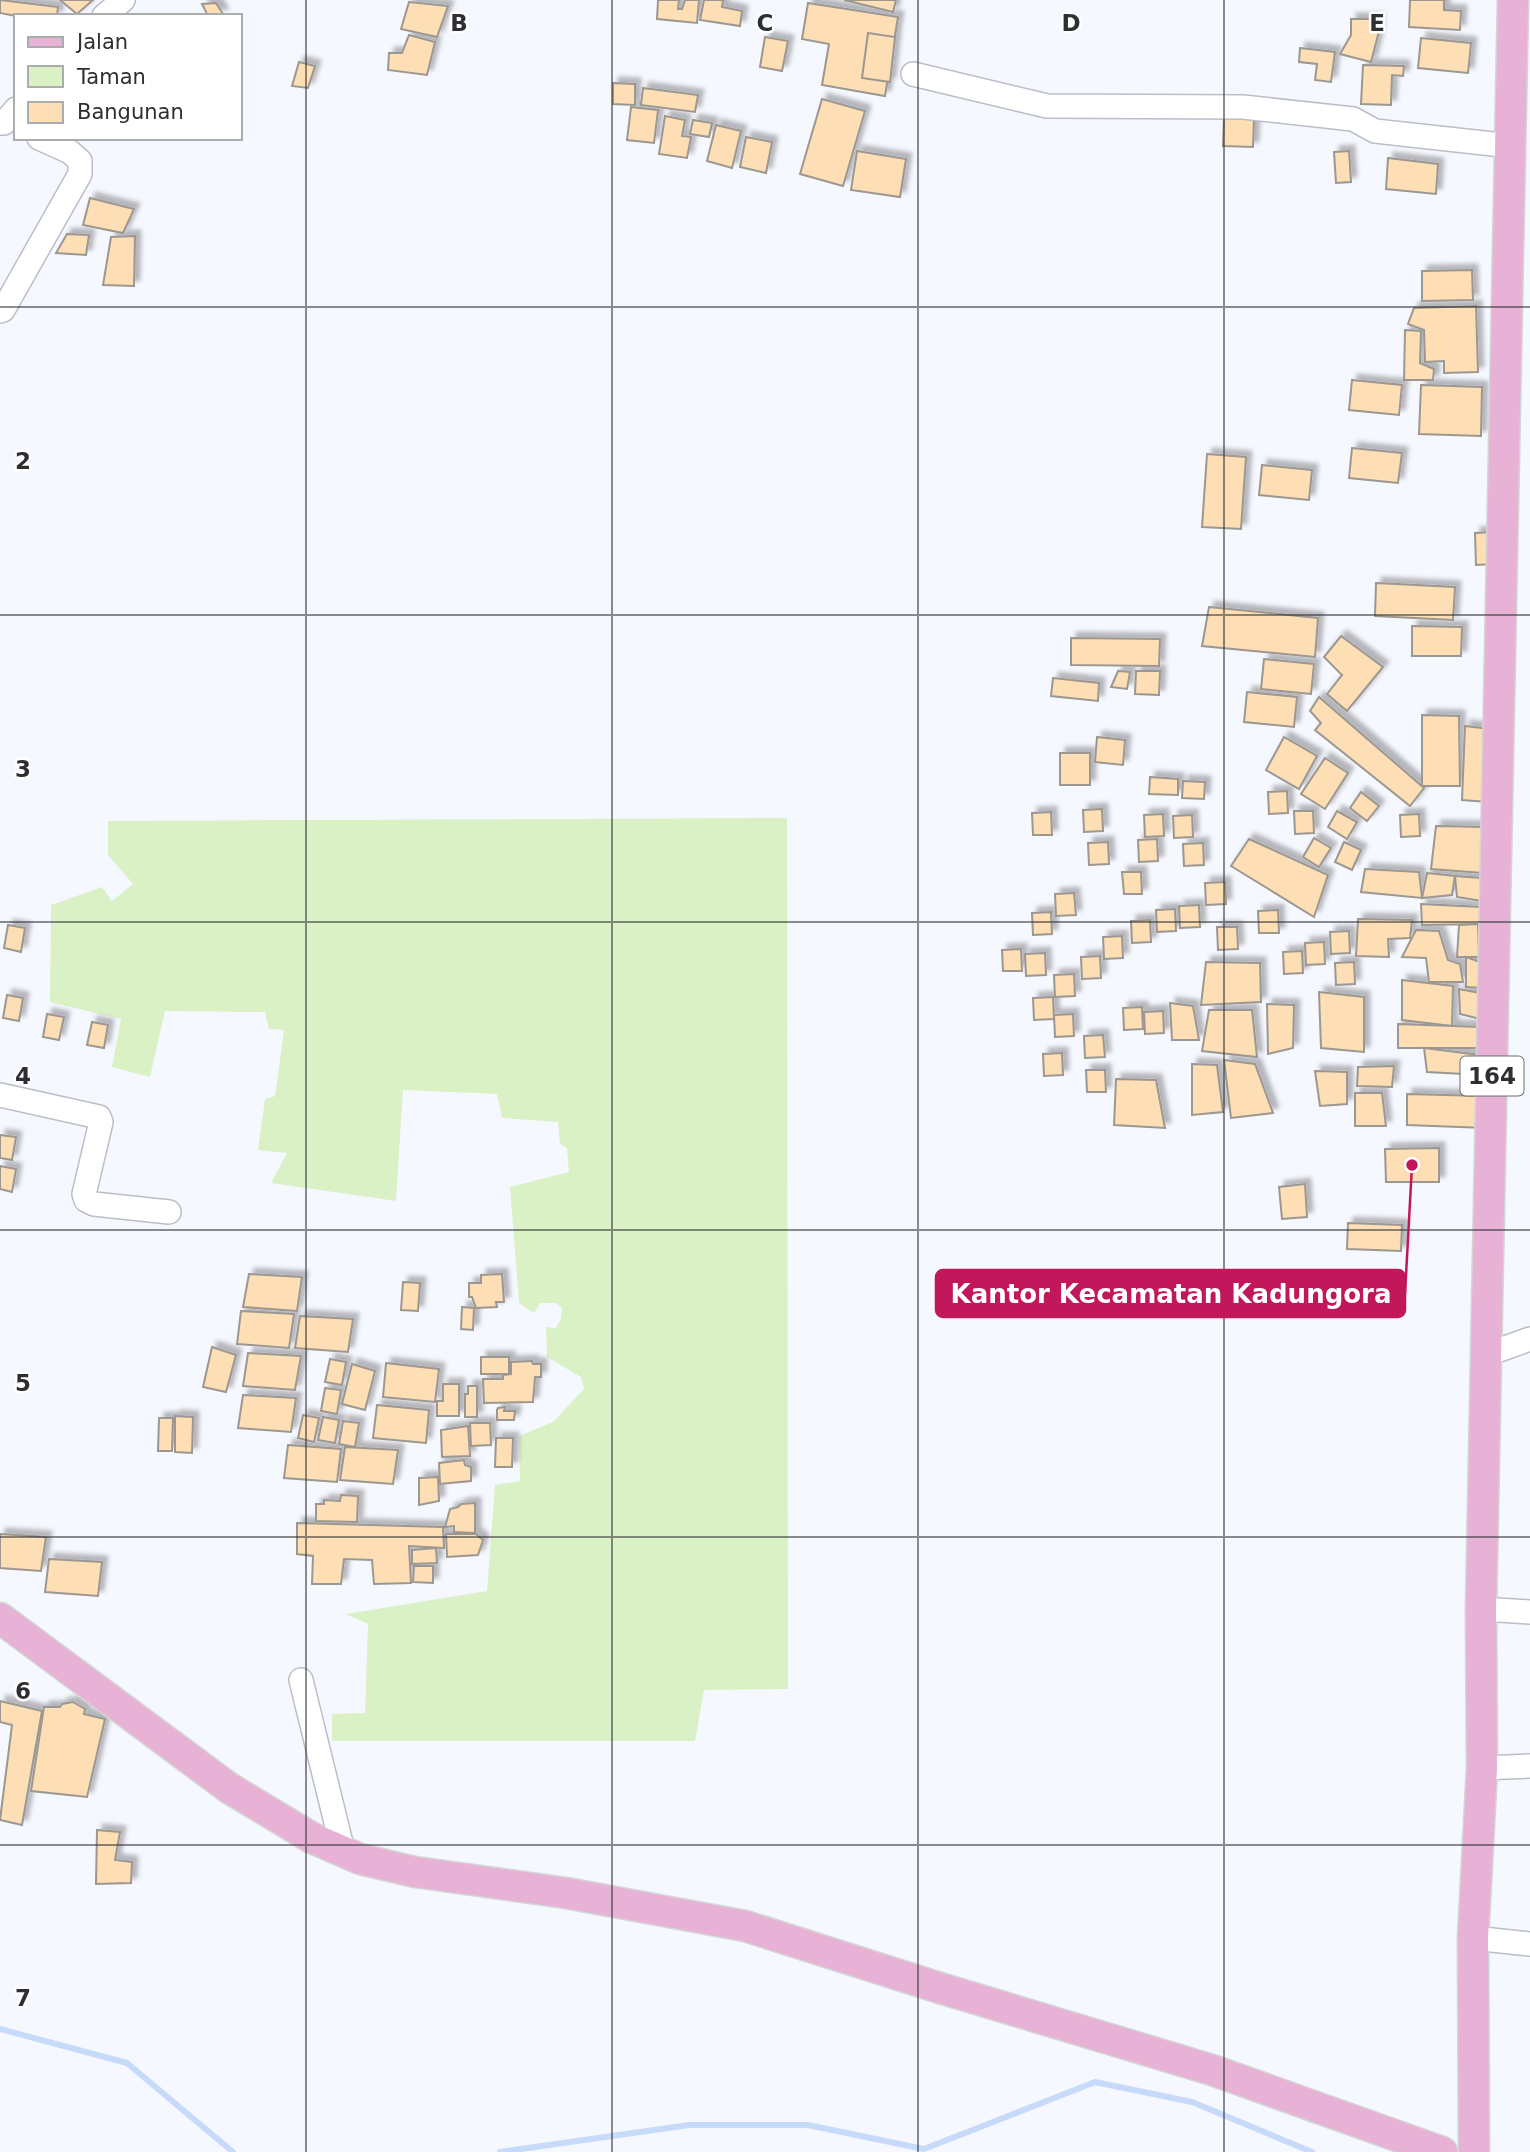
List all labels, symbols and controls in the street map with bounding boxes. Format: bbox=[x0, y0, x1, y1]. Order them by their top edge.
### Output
text: B bbox=[450, 10, 468, 36]
text: C bbox=[757, 10, 773, 36]
text: D bbox=[1061, 10, 1081, 36]
text: E bbox=[1369, 10, 1385, 36]
legend bbox=[14, 14, 242, 140]
text: Jalan bbox=[75, 30, 128, 54]
text: Taman bbox=[76, 65, 146, 89]
text: Bangunan bbox=[77, 100, 184, 124]
text: 2 bbox=[15, 448, 31, 474]
text: 3 bbox=[15, 756, 31, 782]
road number: 164 bbox=[1460, 1056, 1524, 1096]
text: 4 bbox=[15, 1063, 31, 1089]
callout: Kantor Kecamatan Kadungora bbox=[936, 1270, 1405, 1317]
text: Kantor Kecamatan Kadungora bbox=[951, 1279, 1391, 1309]
text: 5 bbox=[15, 1370, 31, 1396]
text: 6 bbox=[15, 1678, 31, 1704]
text: 7 bbox=[15, 1985, 31, 2011]

